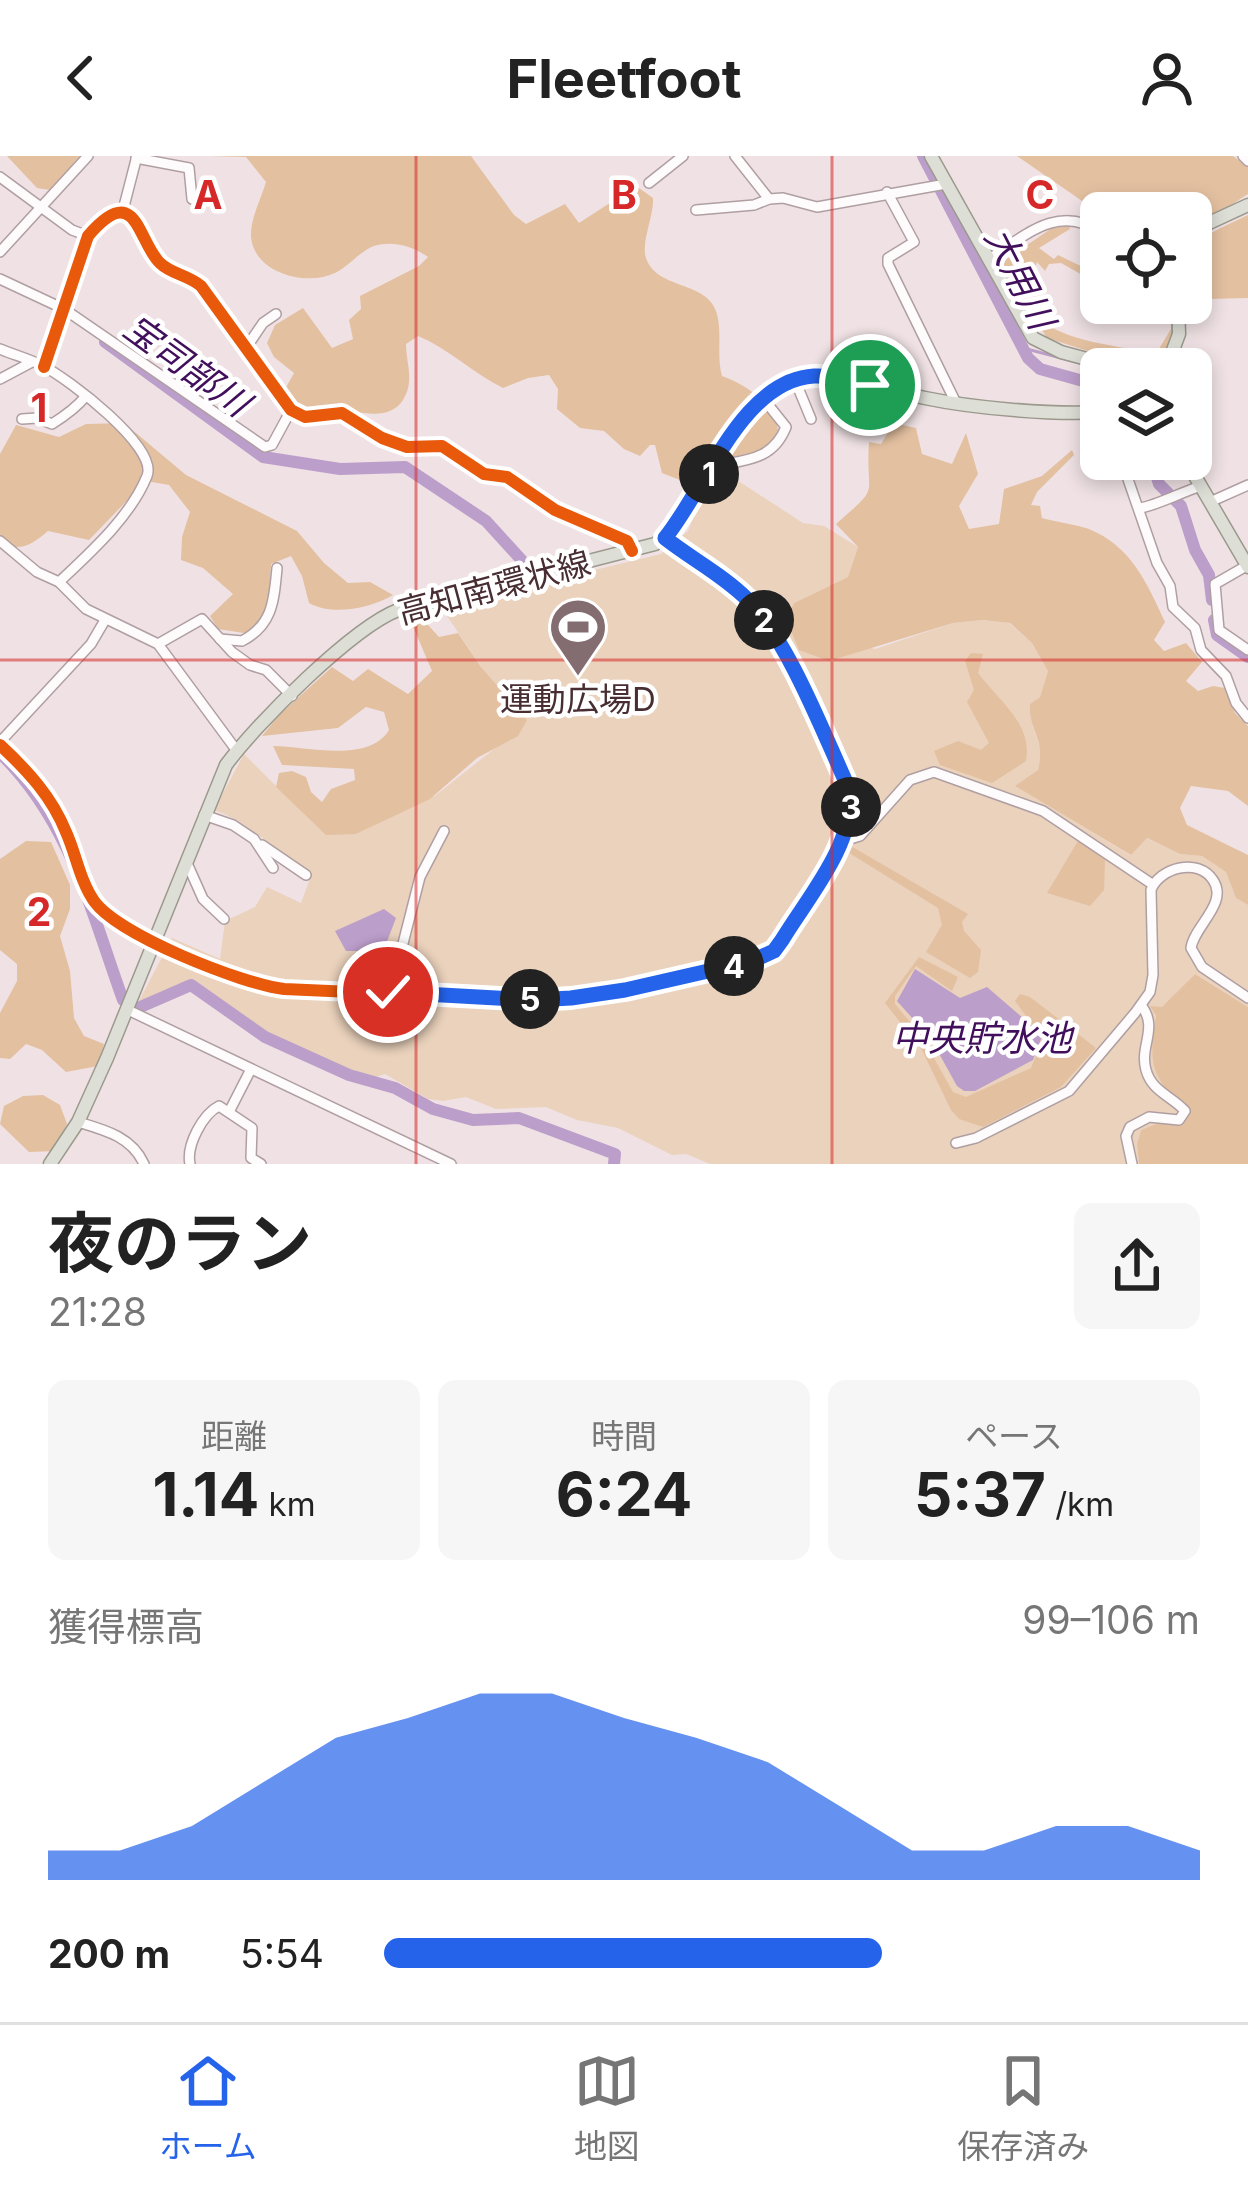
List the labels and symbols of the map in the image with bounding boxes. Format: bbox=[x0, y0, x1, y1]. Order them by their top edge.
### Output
text: A bbox=[193, 171, 223, 218]
text: B bbox=[611, 171, 637, 218]
text: C bbox=[1026, 171, 1054, 218]
water label: 大用川 bbox=[976, 220, 1066, 340]
water label: 宝司部川 bbox=[116, 305, 261, 427]
pin bbox=[819, 334, 921, 436]
text: 1 bbox=[31, 384, 47, 431]
pin: 1 bbox=[679, 444, 739, 504]
street label: 高知南環状線 bbox=[393, 542, 595, 632]
pin: 2 bbox=[734, 590, 794, 650]
sports icon: 運動広場D bbox=[547, 596, 609, 678]
place label: 運動広場D bbox=[500, 679, 656, 719]
pin: 3 bbox=[821, 777, 881, 837]
text: 2 bbox=[27, 888, 51, 935]
pin: 4 bbox=[704, 936, 764, 996]
pin bbox=[337, 941, 439, 1043]
pin: 5 bbox=[500, 969, 560, 1029]
water label: 中央貯水池 bbox=[892, 1016, 1075, 1060]

